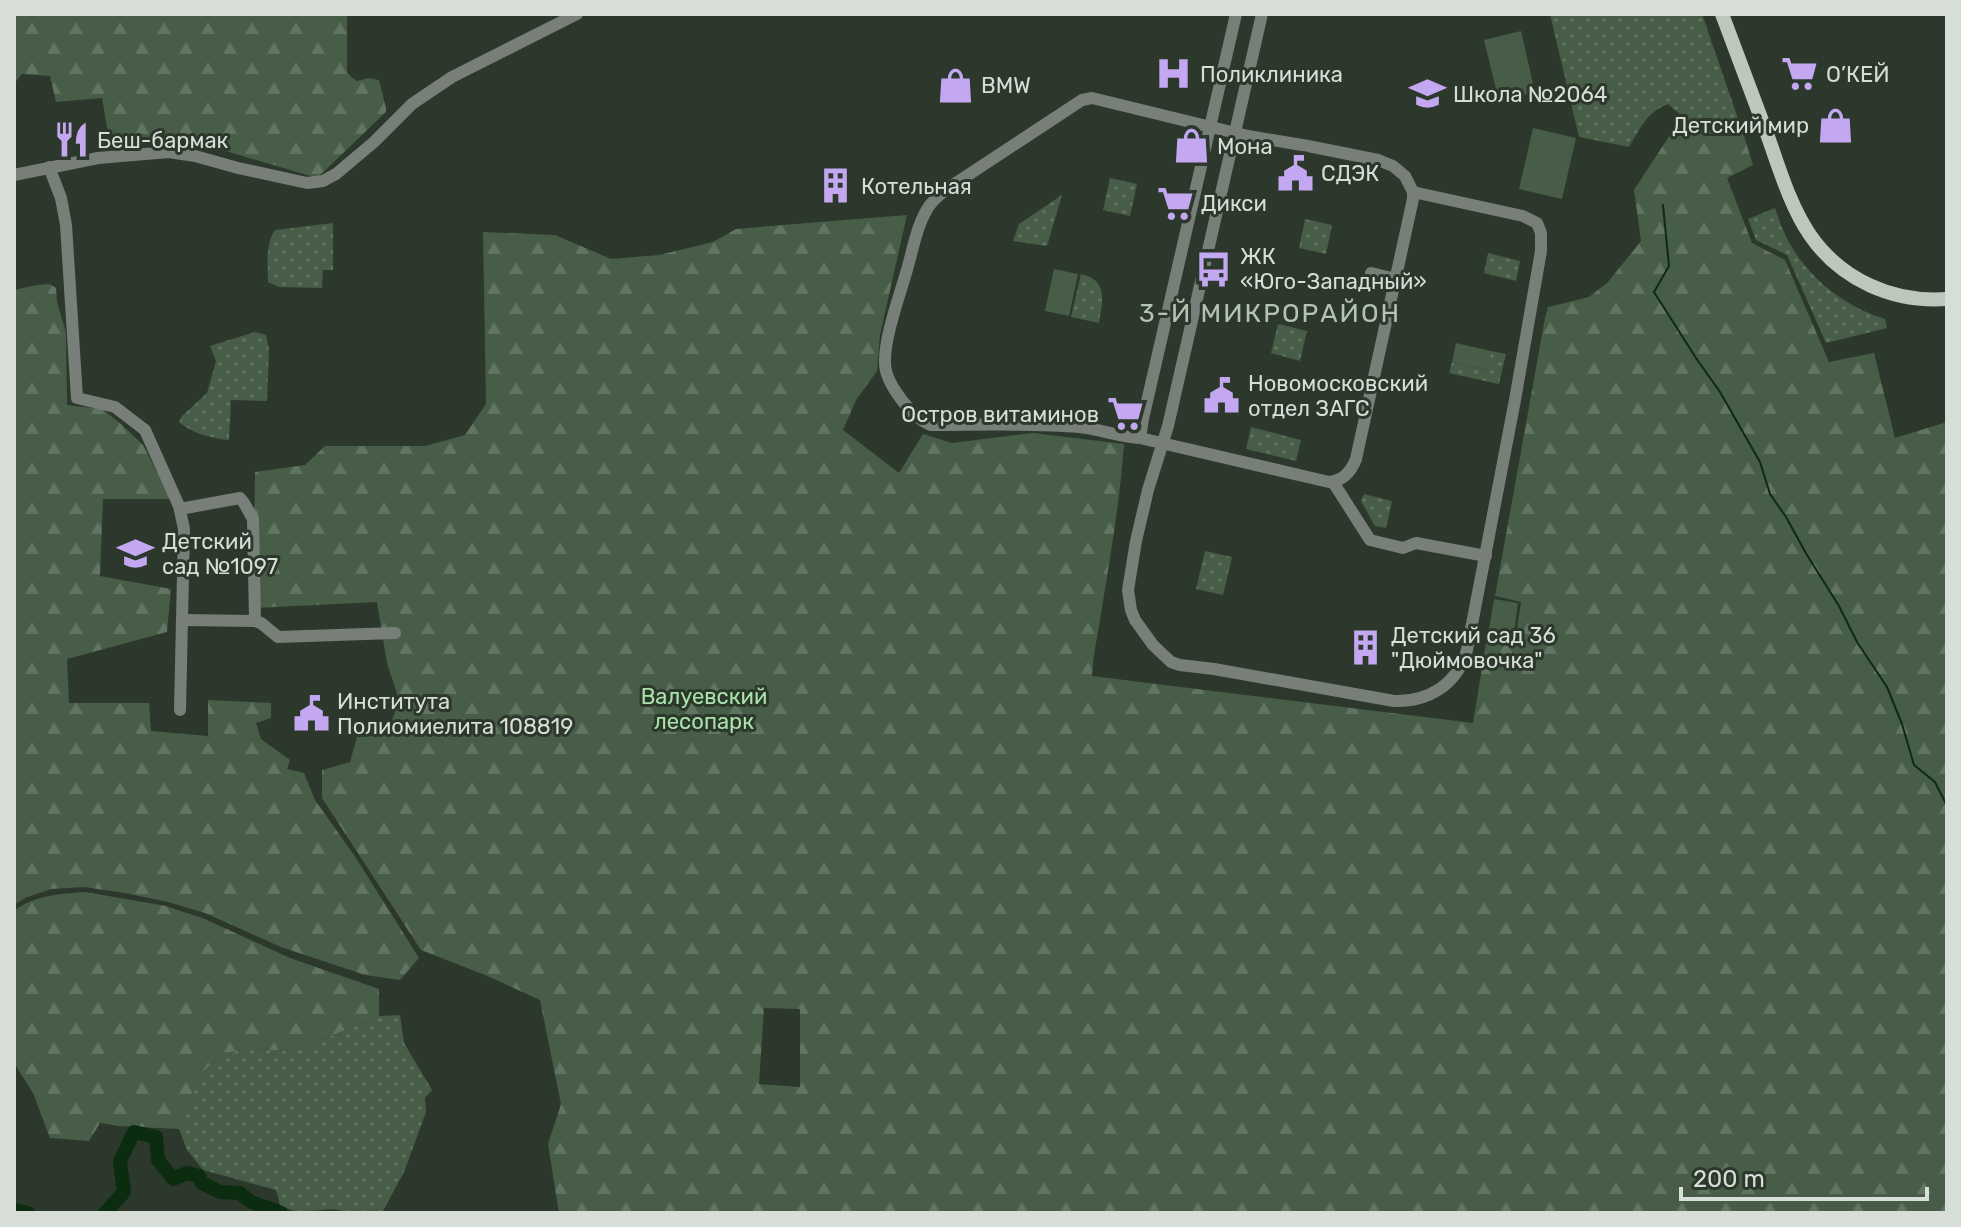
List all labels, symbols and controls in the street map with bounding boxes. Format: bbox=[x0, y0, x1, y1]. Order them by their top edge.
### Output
hospital icon: Поликлиника bbox=[1155, 55, 1193, 93]
supermarket icon: О’КЕЙ bbox=[1781, 55, 1819, 93]
place label: Поликлиника bbox=[1200, 61, 1343, 88]
place label: О’КЕЙ bbox=[1826, 61, 1890, 88]
shop icon: BMW bbox=[936, 66, 974, 104]
place label: BMW bbox=[981, 72, 1031, 99]
school or university icon: Школа №2064 bbox=[1408, 75, 1446, 113]
place label: Школа №2064 bbox=[1453, 81, 1607, 108]
shop icon: Детский мир bbox=[1816, 106, 1854, 144]
place label: Детский мир bbox=[1672, 112, 1809, 139]
restaurant icon: Беш-бармак bbox=[52, 121, 90, 159]
place label: Беш-бармак bbox=[97, 127, 229, 154]
shop icon: Мона bbox=[1172, 127, 1210, 165]
place label: Мона bbox=[1217, 133, 1273, 160]
public building icon: СДЭК bbox=[1276, 154, 1314, 192]
place label: СДЭК bbox=[1321, 160, 1379, 187]
building icon: Котельная bbox=[816, 167, 854, 205]
place label: Котельная bbox=[861, 173, 972, 200]
supermarket icon: Дикси bbox=[1156, 184, 1194, 222]
place label: Дикси bbox=[1201, 190, 1267, 217]
place label: ЖК «Юго-Западный» bbox=[1240, 243, 1427, 295]
bus stop icon: ЖК «Юго-Западный» bbox=[1195, 250, 1233, 288]
district label: 3-Й МИКРОРАЙОН bbox=[1139, 298, 1401, 329]
place label: Новомосковский отдел ЗАГС bbox=[1248, 370, 1428, 422]
public building icon: Новомосковский отдел ЗАГС bbox=[1203, 377, 1241, 415]
supermarket icon: Остров витаминов bbox=[1106, 395, 1144, 433]
place label: Остров витаминов bbox=[901, 401, 1099, 428]
place label: Детский сад №1097 bbox=[162, 528, 278, 580]
school or university icon: Детский сад №1097 bbox=[117, 535, 155, 573]
place label: Детский сад 36 "Дюймовочка" bbox=[1391, 622, 1556, 674]
building icon: Детский сад 36 "Дюймовочка" bbox=[1346, 629, 1384, 667]
park label: Валуевский лесопарк bbox=[641, 683, 767, 735]
place label: Института Полиомиелита 108819 bbox=[337, 688, 573, 740]
public building icon: Института Полиомиелита 108819 bbox=[292, 695, 330, 733]
scale bar bbox=[1681, 1151, 1927, 1201]
text: 200 m bbox=[1693, 1165, 1765, 1193]

